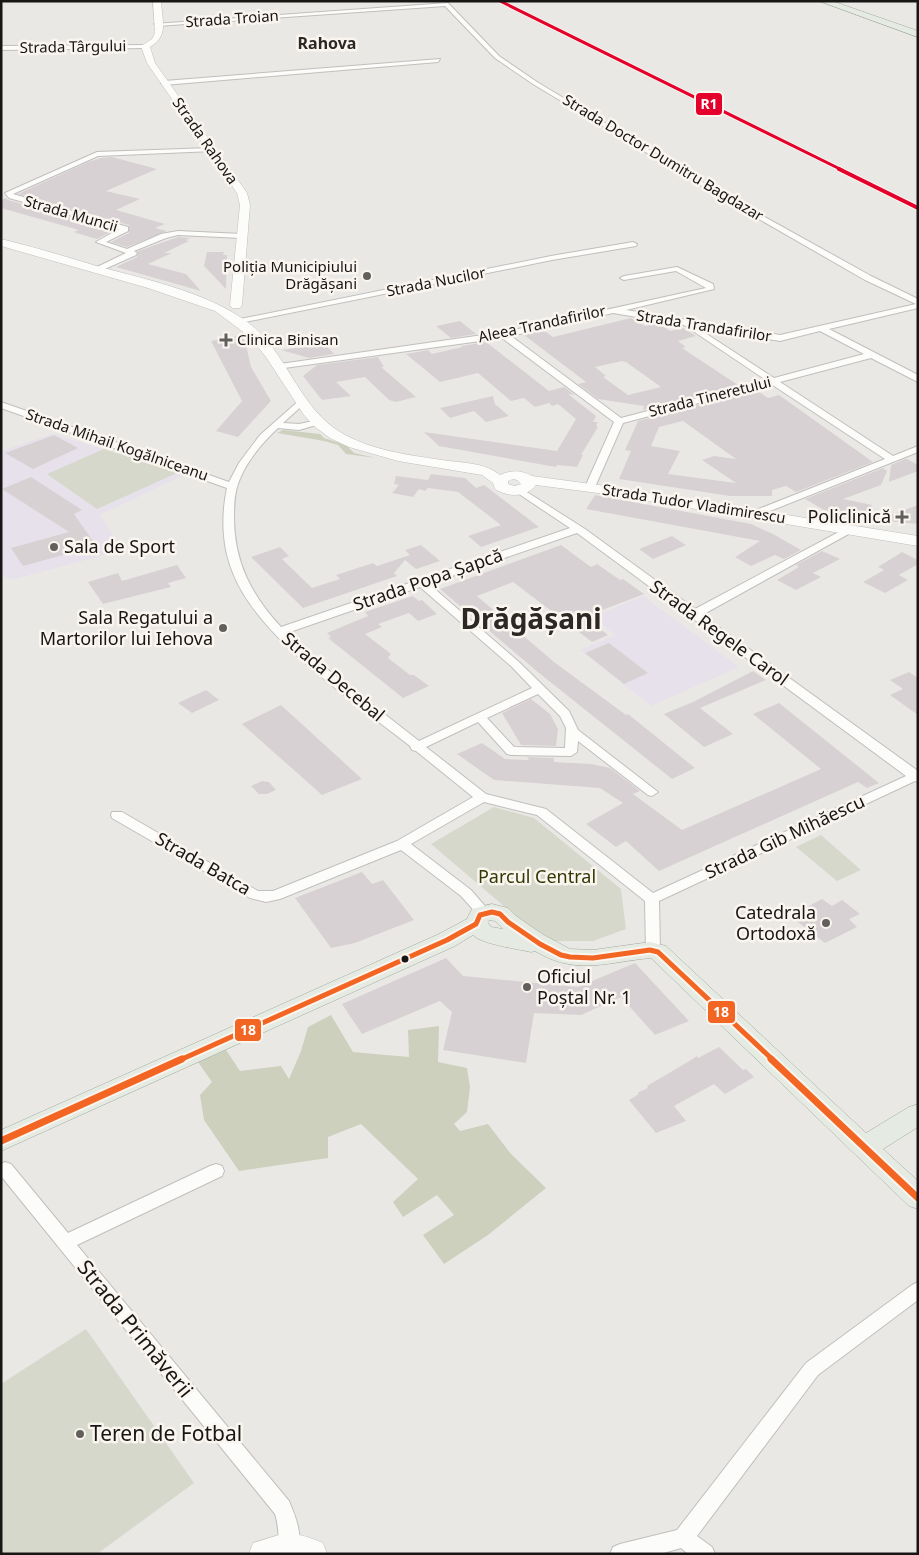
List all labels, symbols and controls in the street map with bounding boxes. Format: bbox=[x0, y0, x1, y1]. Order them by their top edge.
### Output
street label: Strada Troian bbox=[185, 5, 279, 31]
district label: Rahova bbox=[298, 32, 356, 54]
street label: Strada Târgului bbox=[20, 35, 126, 57]
street label: Strada Doctor Dumitru Bagdazar bbox=[559, 89, 768, 225]
line badge: R1 bbox=[695, 92, 723, 116]
street label: Strada Rahova bbox=[169, 93, 243, 188]
text: R1 bbox=[700, 94, 718, 113]
street label: Strada Muncii bbox=[22, 190, 120, 236]
place label: Poliția Municipiului Drăgășani bbox=[223, 256, 357, 293]
street label: Strada Nucilor bbox=[385, 262, 487, 300]
marker: Poliția Municipiului Drăgășani bbox=[361, 270, 373, 282]
street label: Aleea Trandafirilor bbox=[476, 300, 607, 346]
street label: Strada Trandafirilor bbox=[635, 304, 773, 346]
place label: Clinica Binisan bbox=[237, 329, 339, 349]
marker: Clinica Binisan bbox=[219, 333, 233, 347]
street label: Strada Tineretului bbox=[646, 371, 773, 421]
street label: Strada Mihail Kogălniceanu bbox=[23, 403, 211, 485]
street label: Strada Tudor Vladimirescu bbox=[601, 479, 787, 527]
place label: Policlinică bbox=[807, 504, 891, 528]
marker: Policlinică bbox=[895, 510, 909, 524]
place label: Sala de Sport bbox=[64, 534, 176, 558]
marker: Sala de Sport bbox=[48, 541, 60, 553]
street label: Strada Popa Șapcă bbox=[350, 542, 506, 616]
street label: Strada Regele Carol bbox=[646, 574, 794, 691]
district label: Drăgășani bbox=[460, 599, 602, 637]
place label: Sala Regatului a Martorilor lui Iehova bbox=[40, 605, 213, 650]
marker: Sala Regatului a Martorilor lui Iehova bbox=[217, 622, 229, 634]
street label: Strada Decebal bbox=[277, 626, 390, 726]
street label: Strada Gib Mihăescu bbox=[701, 789, 868, 884]
street label: Strada Batca bbox=[151, 826, 256, 900]
park label: Parcul Central bbox=[478, 864, 596, 888]
place label: Catedrala Ortodoxă bbox=[735, 900, 816, 945]
marker: Catedrala Ortodoxă bbox=[820, 917, 832, 929]
unlabelled marker bbox=[400, 954, 410, 964]
place label: Oficiul Poștal Nr. 1 bbox=[537, 964, 631, 1009]
marker: Oficiul Poștal Nr. 1 bbox=[521, 981, 533, 993]
line badge: 18 bbox=[707, 1000, 736, 1024]
text: 18 bbox=[713, 1002, 729, 1021]
line badge: 18 bbox=[234, 1018, 262, 1042]
text: 18 bbox=[240, 1020, 256, 1039]
street label: Strada Primăverii bbox=[72, 1254, 200, 1403]
place label: Teren de Fotbal bbox=[90, 1419, 242, 1447]
marker: Teren de Fotbal bbox=[74, 1428, 86, 1440]

